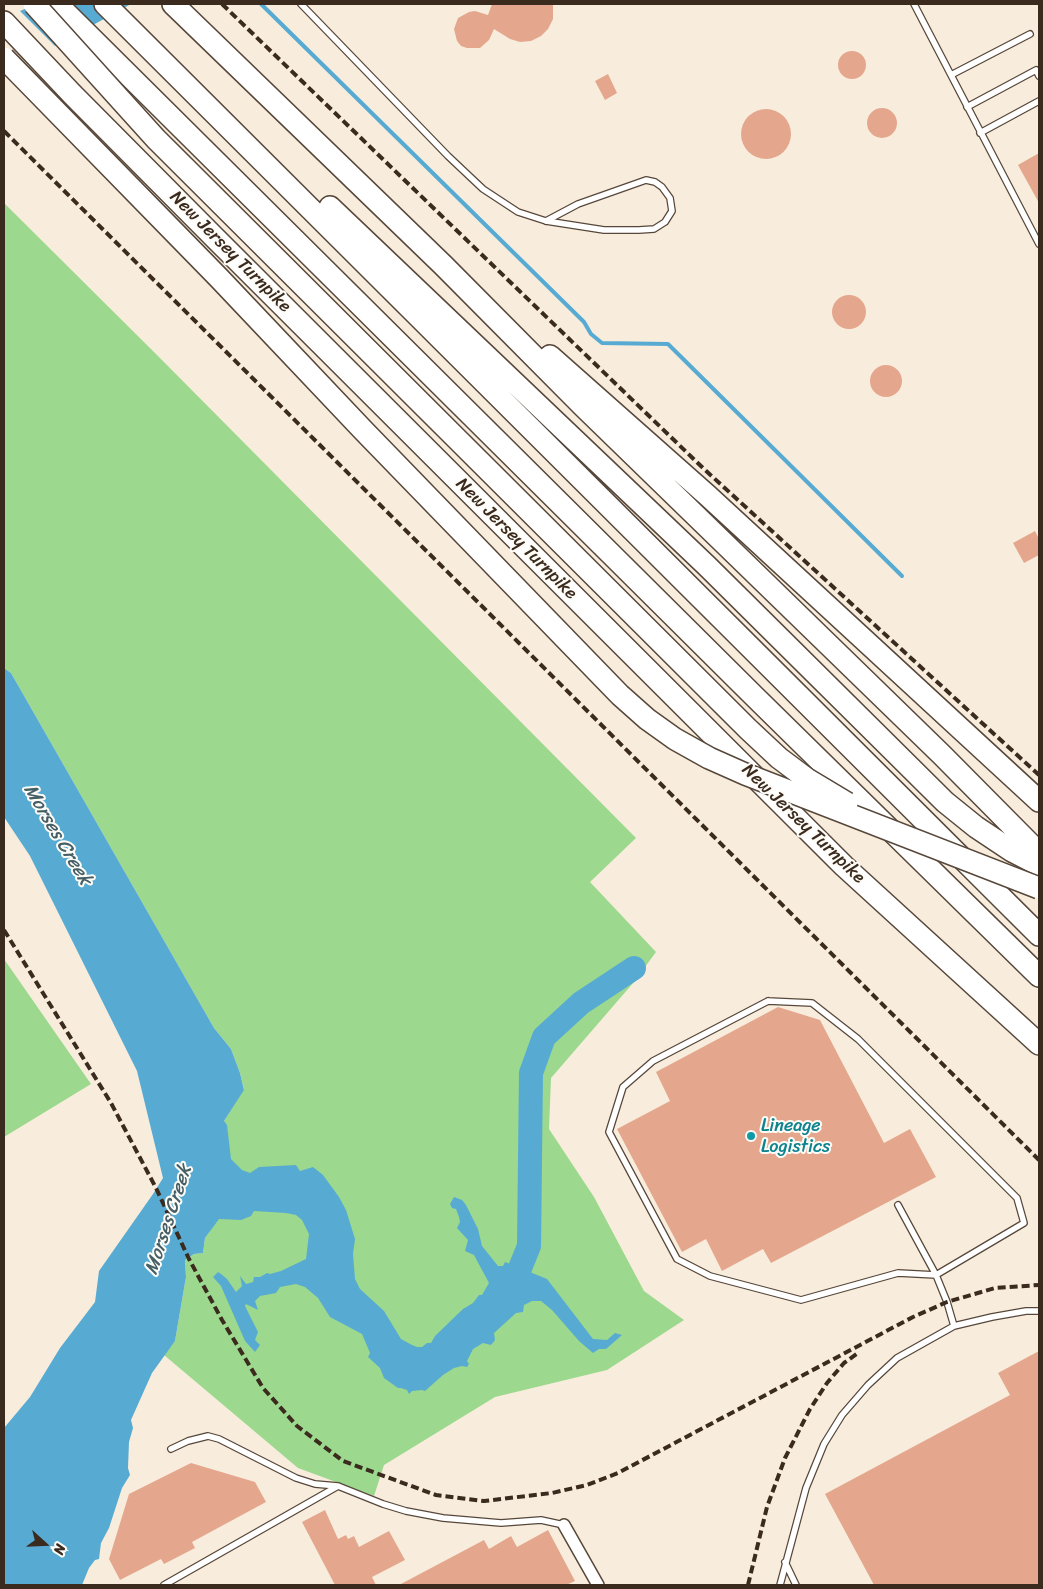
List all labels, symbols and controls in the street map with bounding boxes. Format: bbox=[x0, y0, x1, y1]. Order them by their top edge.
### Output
street label: New Jersey Turnpike bbox=[165, 187, 295, 317]
street label: New Jersey Turnpike bbox=[451, 474, 581, 604]
street label: New Jersey Turnpike bbox=[737, 760, 869, 888]
water label: Morses Creek bbox=[18, 781, 96, 889]
place label: Lineage Logistics bbox=[761, 1115, 830, 1158]
marker: Lineage Logistics bbox=[745, 1130, 757, 1142]
water label: Morses Creek bbox=[141, 1163, 197, 1277]
north arrow bbox=[20, 1519, 70, 1569]
text: N bbox=[46, 1540, 73, 1558]

